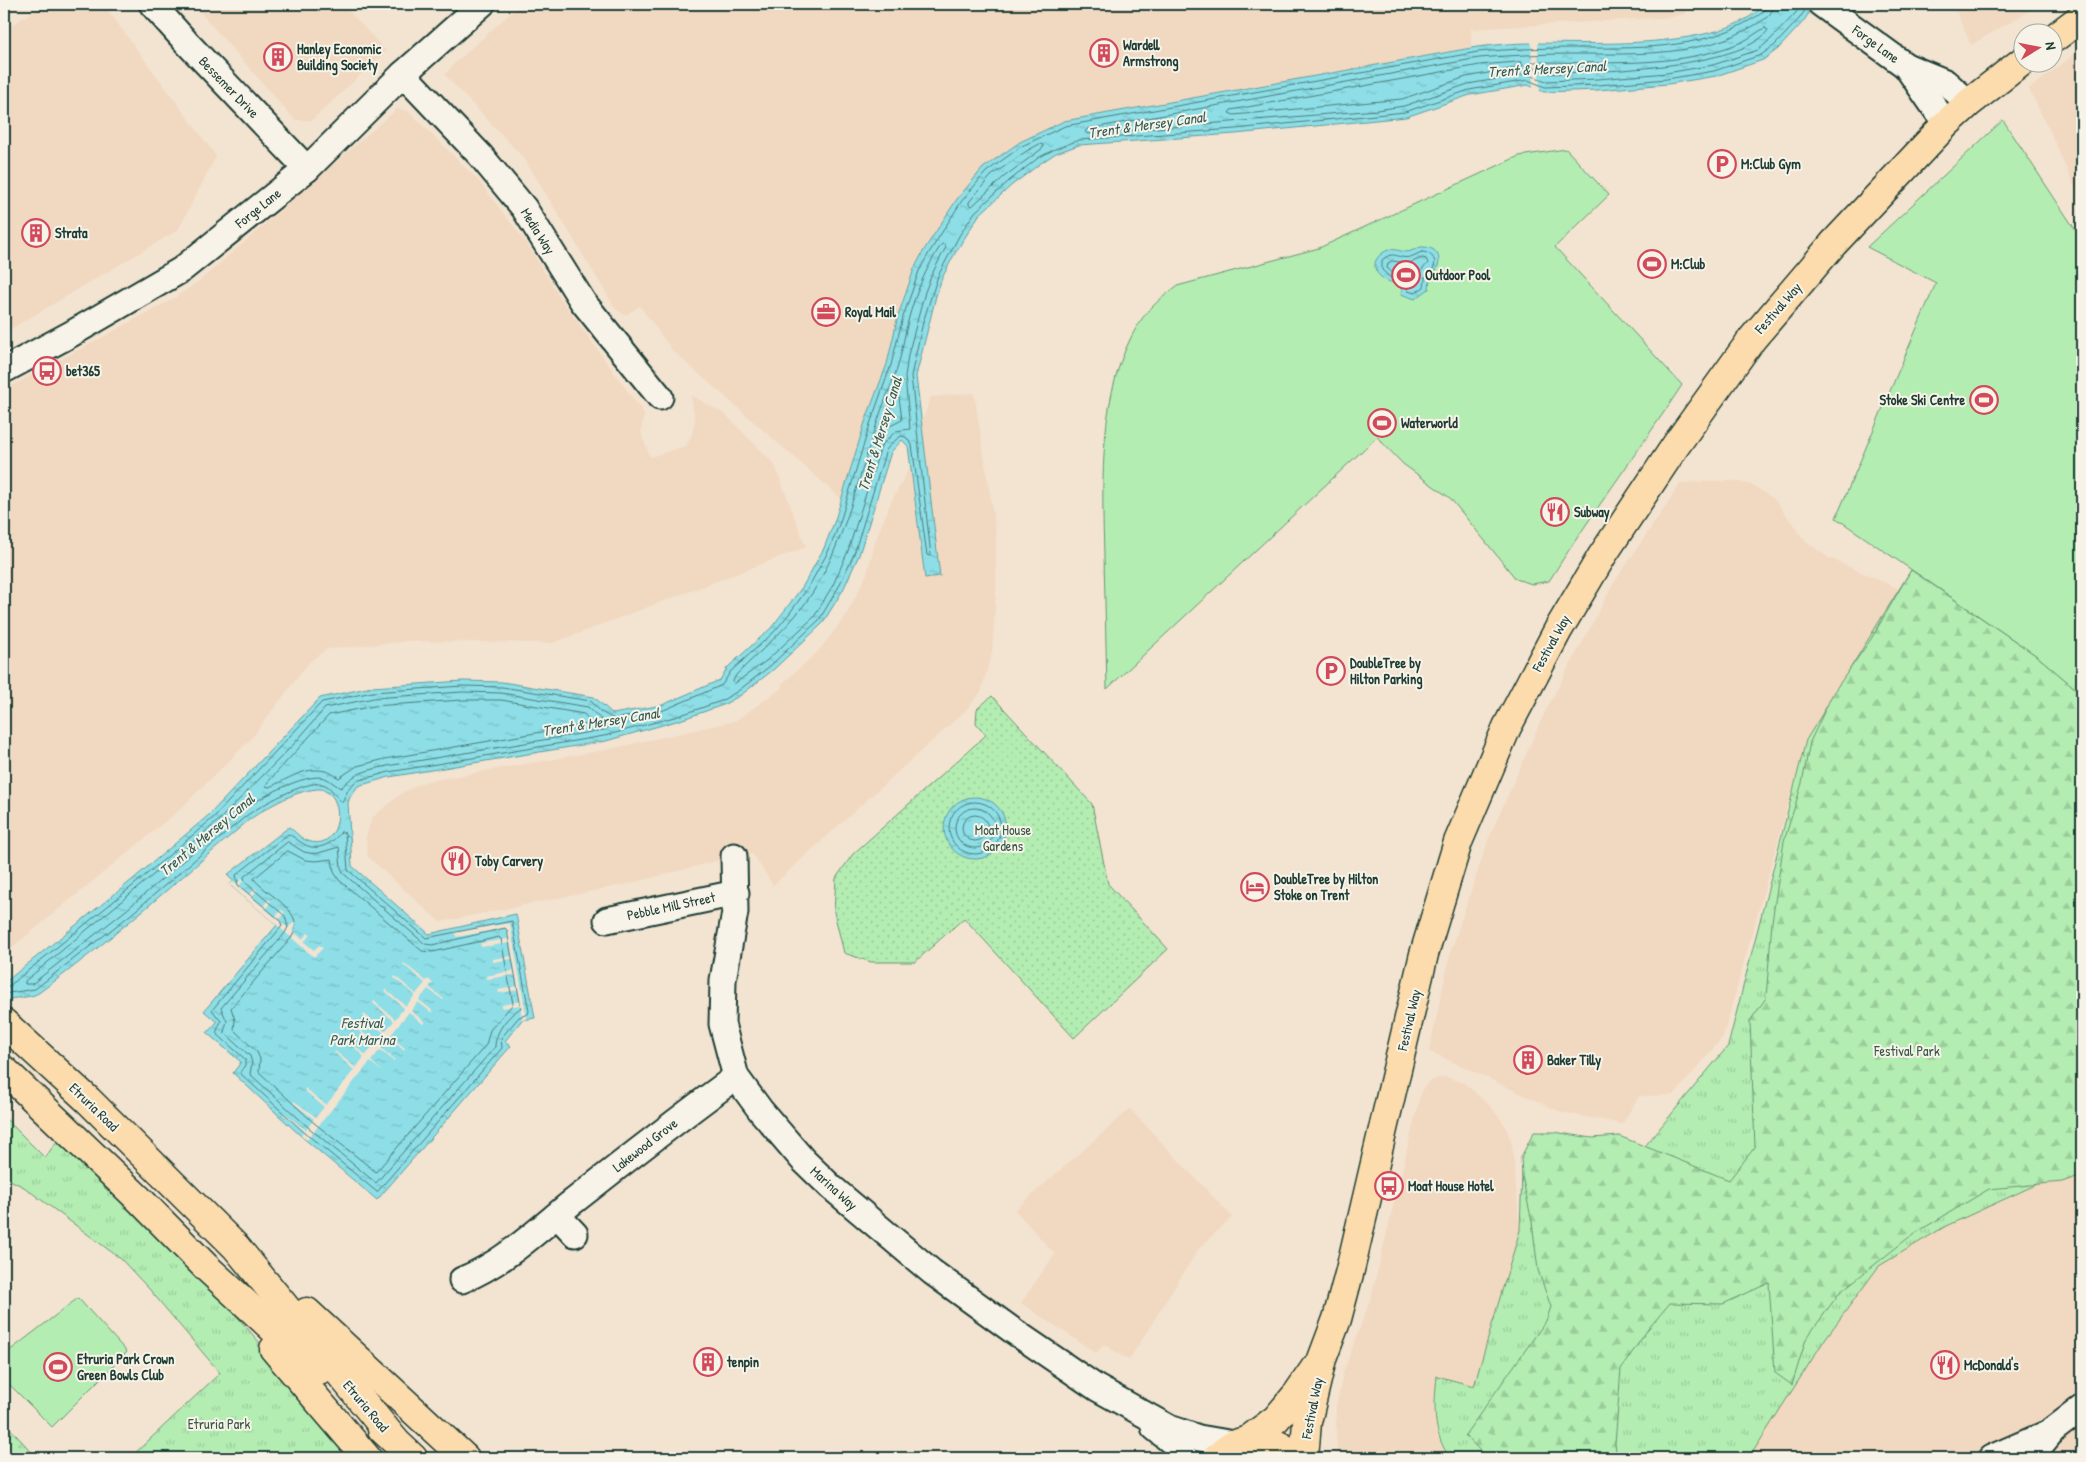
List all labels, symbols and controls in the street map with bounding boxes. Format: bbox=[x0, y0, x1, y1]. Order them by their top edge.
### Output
street label: Forge Lane bbox=[1848, 19, 1904, 68]
north arrow bbox=[2014, 22, 2064, 72]
place label: Wardell Armstrong bbox=[1123, 35, 1179, 72]
building icon: Wardell Armstrong bbox=[1089, 38, 1119, 68]
place label: Hanley Economic Building Society bbox=[297, 39, 382, 76]
text: N bbox=[2041, 40, 2061, 52]
building icon: Hanley Economic Building Society bbox=[263, 42, 293, 72]
street label: Bessemer Drive bbox=[195, 52, 264, 122]
water label: Trent & Mersey Canal bbox=[1487, 55, 1608, 82]
water label: Trent & Mersey Canal bbox=[1087, 106, 1208, 143]
parking icon: M:Club Gym bbox=[1707, 149, 1737, 179]
place label: M:Club Gym bbox=[1741, 154, 1801, 175]
street label: Forge Lane bbox=[230, 183, 286, 233]
street label: Media Way bbox=[516, 204, 560, 258]
building icon: Strata bbox=[21, 218, 51, 248]
place label: Strata bbox=[55, 223, 88, 242]
sports icon: M:Club bbox=[1637, 249, 1667, 279]
place label: M:Club bbox=[1671, 254, 1706, 273]
sports icon: Outdoor Pool bbox=[1391, 260, 1421, 290]
place label: Outdoor Pool bbox=[1425, 265, 1491, 284]
street label: Festival Way bbox=[1749, 278, 1806, 339]
office icon: Royal Mail bbox=[811, 297, 841, 327]
place label: Royal Mail bbox=[845, 302, 896, 323]
bus stop icon: bet365 bbox=[32, 356, 62, 386]
place label: bet365 bbox=[66, 361, 100, 380]
water label: Trent & Mersey Canal bbox=[852, 373, 907, 494]
sports icon: Stoke Ski Centre bbox=[1969, 385, 1999, 415]
place label: Stoke Ski Centre bbox=[1880, 390, 1965, 409]
sports icon: Waterworld bbox=[1367, 408, 1397, 438]
place label: Waterworld bbox=[1401, 413, 1458, 432]
restaurant icon: Subway bbox=[1540, 497, 1570, 527]
place label: Subway bbox=[1574, 502, 1610, 523]
street label: Festival Way bbox=[1527, 611, 1575, 676]
place label: DoubleTree by Hilton Parking bbox=[1350, 653, 1423, 690]
parking icon: DoubleTree by Hilton Parking bbox=[1316, 656, 1346, 686]
water label: Trent & Mersey Canal bbox=[541, 702, 662, 741]
water label: Trent & Mersey Canal bbox=[155, 788, 260, 881]
park label: Moat House Gardens bbox=[975, 820, 1032, 855]
restaurant icon: Toby Carvery bbox=[441, 846, 471, 876]
place label: Toby Carvery bbox=[474, 851, 543, 872]
place label: DoubleTree by Hilton Stoke on Trent bbox=[1274, 869, 1378, 904]
hotel icon: DoubleTree by Hilton Stoke on Trent bbox=[1240, 872, 1270, 902]
street label: Pebble Mill Street bbox=[625, 887, 717, 924]
street label: Festival Way bbox=[1392, 987, 1426, 1054]
water label: Festival Park Marina bbox=[329, 1012, 397, 1050]
park label: Festival Park bbox=[1873, 1041, 1940, 1060]
building icon: Baker Tilly bbox=[1513, 1045, 1543, 1075]
place label: Baker Tilly bbox=[1547, 1050, 1601, 1071]
street label: Etruria Road bbox=[65, 1078, 124, 1135]
street label: Lakewood Grove bbox=[608, 1113, 681, 1176]
street label: Marina Way bbox=[806, 1161, 862, 1215]
bus stop icon: Moat House Hotel bbox=[1374, 1171, 1404, 1201]
place label: Moat House Hotel bbox=[1408, 1176, 1494, 1195]
building icon: tenpin bbox=[693, 1347, 723, 1377]
place label: Etruria Park Crown Green Bowls Club bbox=[77, 1349, 174, 1384]
restaurant icon: McDonald's bbox=[1930, 1350, 1960, 1380]
sports icon: Etruria Park Crown Green Bowls Club bbox=[43, 1352, 73, 1382]
place label: tenpin bbox=[726, 1352, 759, 1373]
place label: McDonald's bbox=[1964, 1355, 2019, 1374]
street label: Festival Way bbox=[1296, 1375, 1328, 1441]
street label: Etruria Road bbox=[339, 1376, 394, 1436]
park label: Etruria Park bbox=[188, 1414, 251, 1433]

